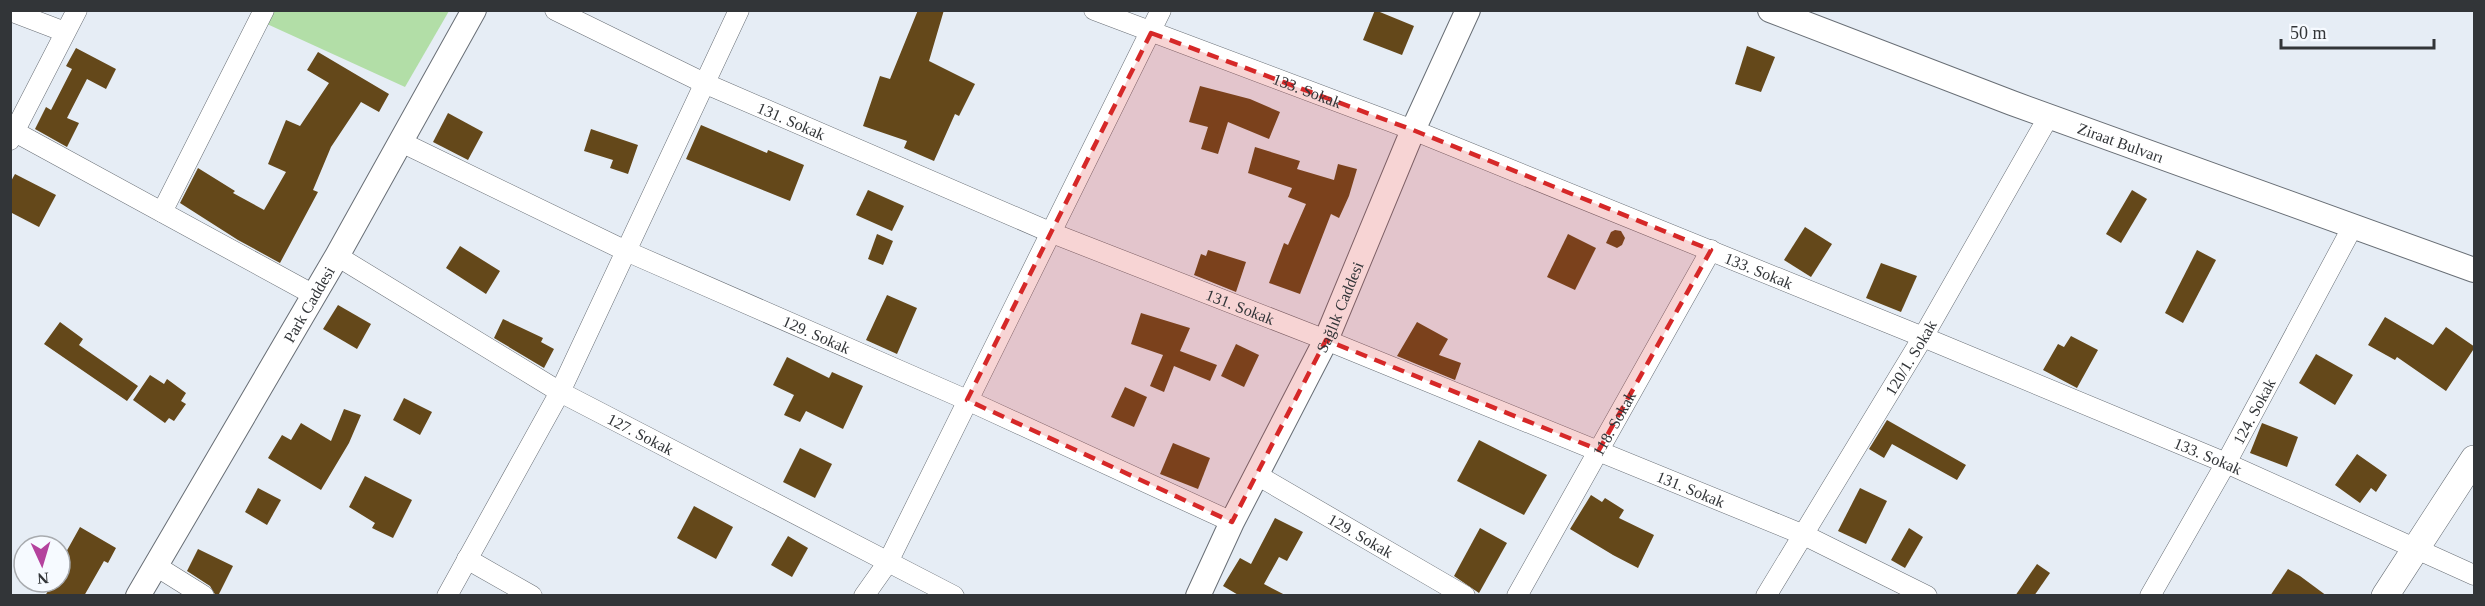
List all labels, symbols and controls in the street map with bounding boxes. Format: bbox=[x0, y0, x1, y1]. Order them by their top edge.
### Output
scale bar bbox=[2281, 12, 2434, 50]
text: 50 m bbox=[2290, 23, 2327, 43]
street label: 133. Sokak bbox=[1271, 70, 1344, 111]
street label: 131. Sokak bbox=[755, 99, 828, 143]
street label: Ziraat Bulvarı bbox=[2076, 119, 2167, 166]
street label: 133. Sokak bbox=[1722, 249, 1795, 292]
street label: Sağlık Caddesi bbox=[1313, 259, 1366, 355]
street label: Park Caddesi bbox=[280, 263, 338, 345]
street label: 131. Sokak bbox=[1204, 286, 1277, 328]
street label: 129. Sokak bbox=[780, 312, 853, 356]
street label: 120/1. Sokak bbox=[1881, 317, 1939, 398]
street label: 124. Sokak bbox=[2229, 375, 2278, 447]
street label: 118. Sokak bbox=[1589, 388, 1639, 459]
street label: 127. Sokak bbox=[605, 410, 677, 458]
street label: 133. Sokak bbox=[2172, 434, 2245, 478]
street label: 131. Sokak bbox=[1654, 467, 1727, 510]
street label: 129. Sokak bbox=[1325, 510, 1396, 561]
north arrow bbox=[12, 534, 72, 594]
text: N bbox=[36, 570, 49, 587]

